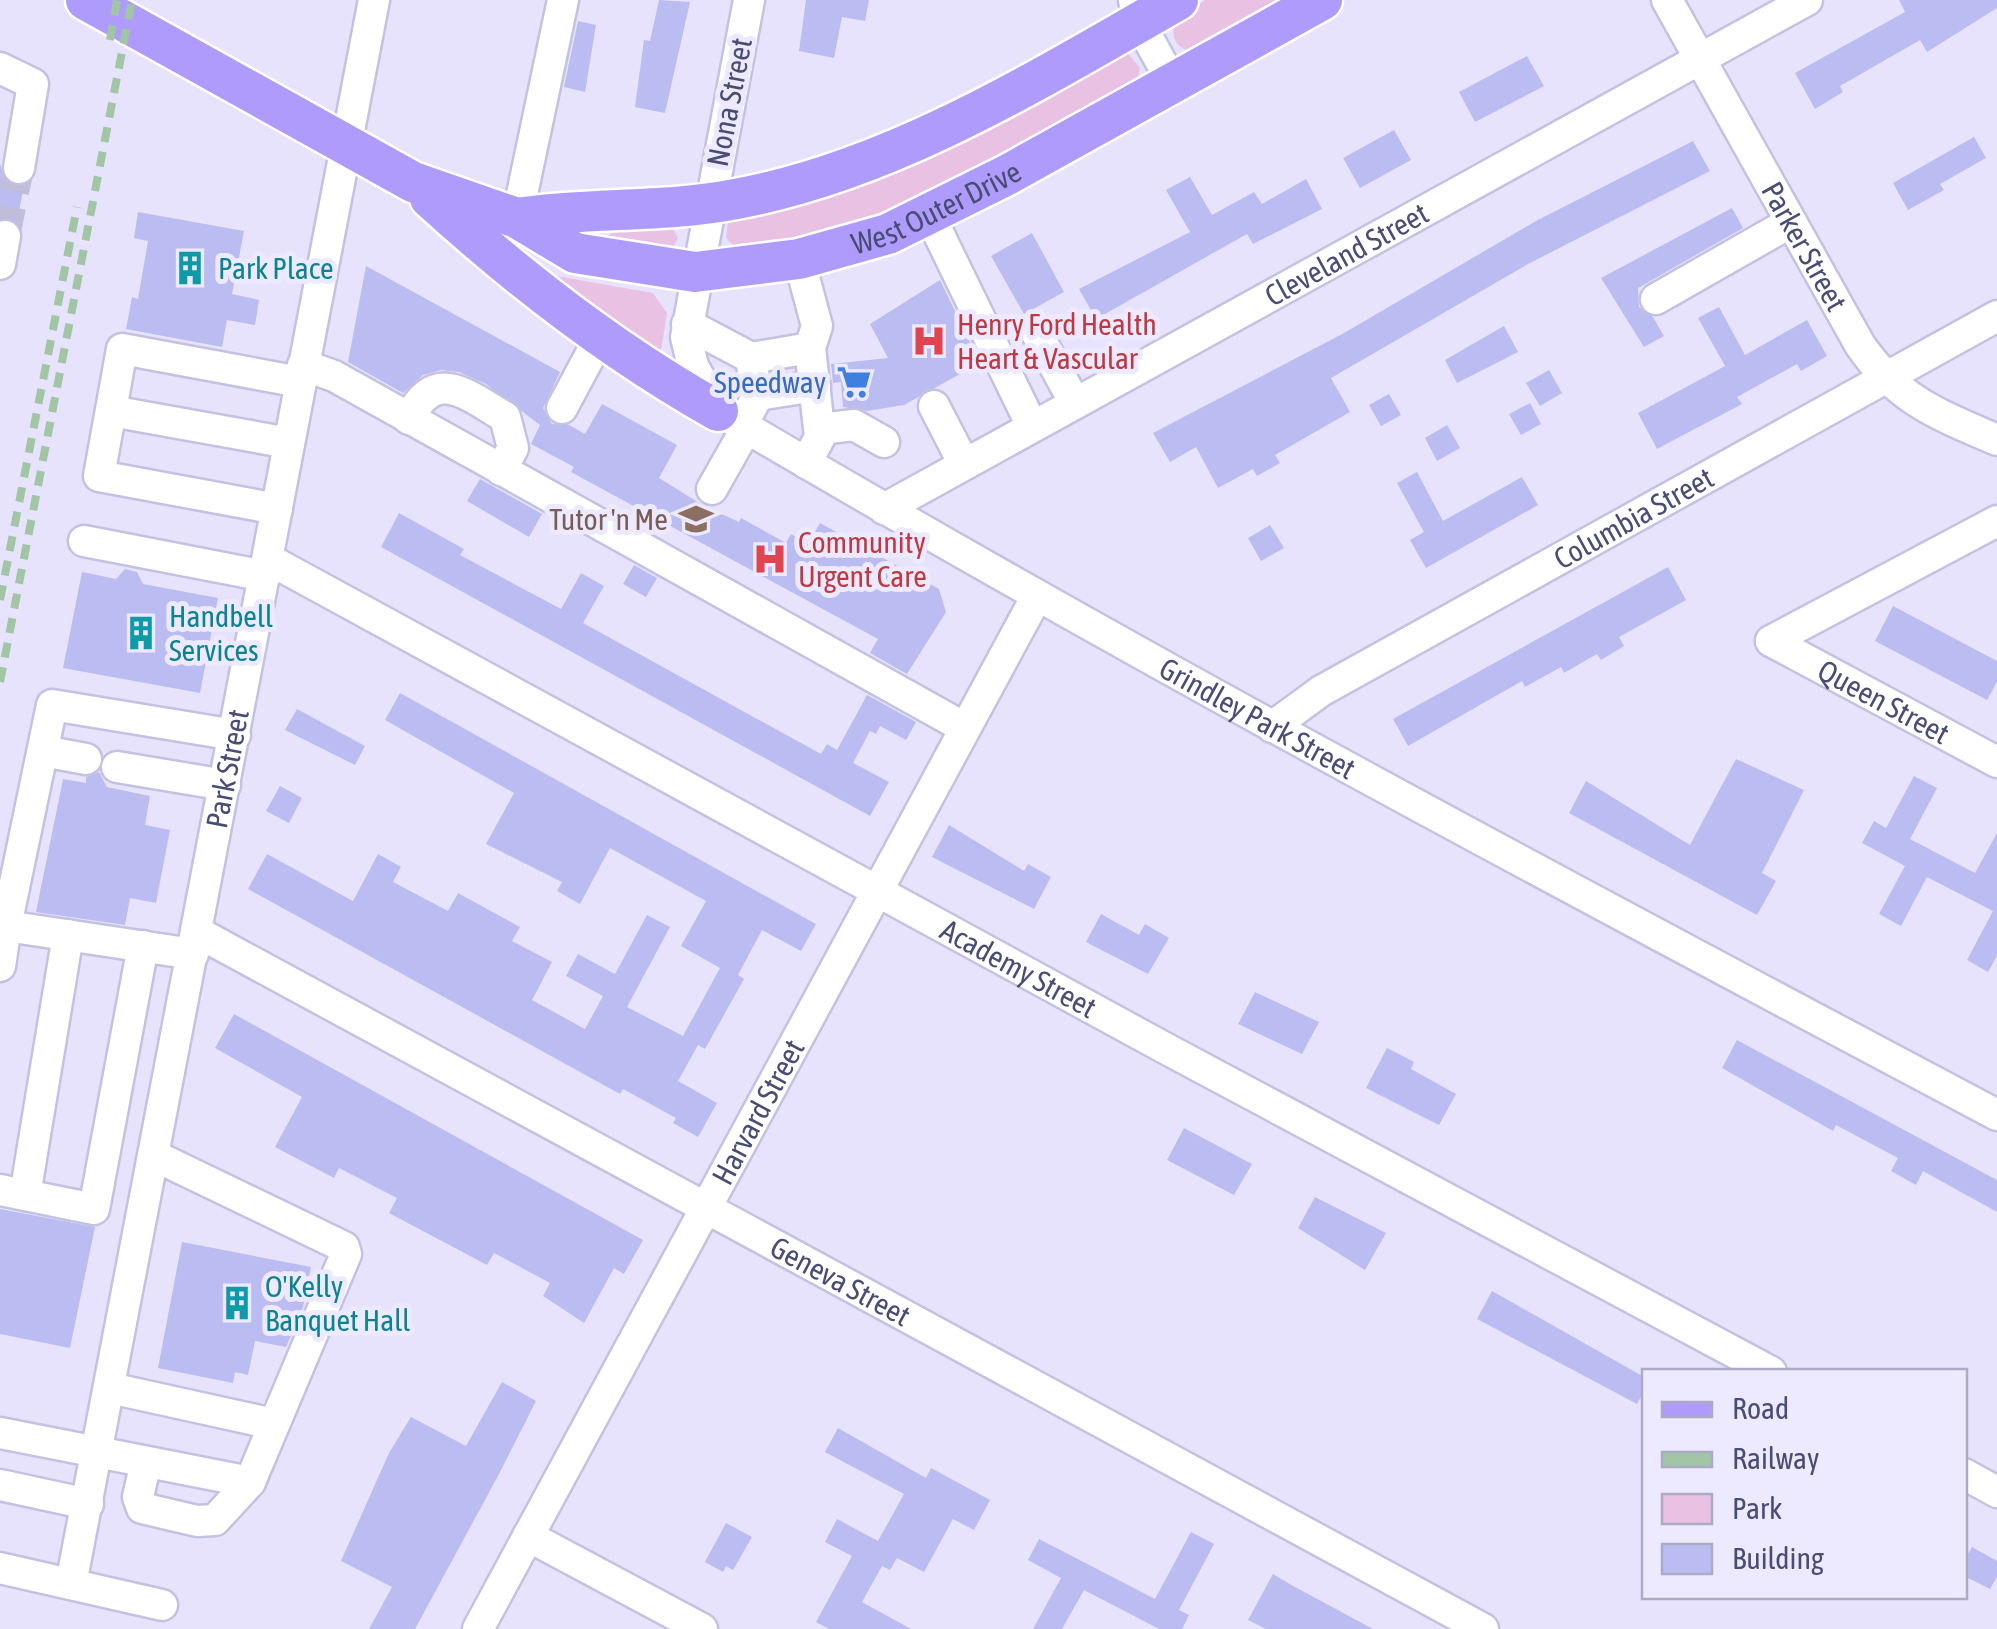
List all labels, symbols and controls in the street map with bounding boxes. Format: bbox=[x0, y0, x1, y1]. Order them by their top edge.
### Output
street label: Nona Street bbox=[700, 35, 758, 169]
street label: West Outer Drive bbox=[847, 154, 1027, 260]
street label: Parker Street bbox=[1755, 176, 1854, 316]
street label: Cleveland Street bbox=[1259, 195, 1434, 313]
building icon: Park Place bbox=[171, 249, 209, 287]
place label: Park Place bbox=[218, 251, 334, 285]
place label: Henry Ford Health Heart & Vascular bbox=[957, 307, 1157, 375]
hospital icon: Henry Ford Health Heart & Vascular bbox=[910, 322, 948, 360]
supermarket icon: Speedway bbox=[835, 363, 873, 401]
place label: Speedway bbox=[714, 365, 826, 399]
street label: Columbia Street bbox=[1548, 460, 1719, 575]
school or university icon: Tutor 'n Me bbox=[677, 500, 715, 538]
place label: Tutor 'n Me bbox=[549, 502, 668, 536]
place label: Community Urgent Care bbox=[798, 525, 927, 593]
hospital icon: Community Urgent Care bbox=[751, 540, 789, 578]
place label: Handbell Services bbox=[169, 599, 273, 667]
building icon: Handbell Services bbox=[122, 614, 160, 652]
street label: Grindley Park Street bbox=[1154, 650, 1361, 785]
street label: Queen Street bbox=[1812, 653, 1955, 750]
street label: Park Street bbox=[199, 707, 255, 831]
street label: Academy Street bbox=[935, 912, 1102, 1024]
street label: Harvard Street bbox=[705, 1034, 811, 1190]
street label: Geneva Street bbox=[765, 1229, 916, 1332]
place label: O'Kelly Banquet Hall bbox=[265, 1269, 410, 1337]
building icon: O'Kelly Banquet Hall bbox=[218, 1284, 256, 1322]
legend bbox=[1642, 1369, 1967, 1599]
text: Road bbox=[1732, 1391, 1789, 1425]
text: Railway bbox=[1732, 1441, 1819, 1475]
text: Park bbox=[1732, 1491, 1782, 1525]
text: Building bbox=[1732, 1541, 1824, 1575]

